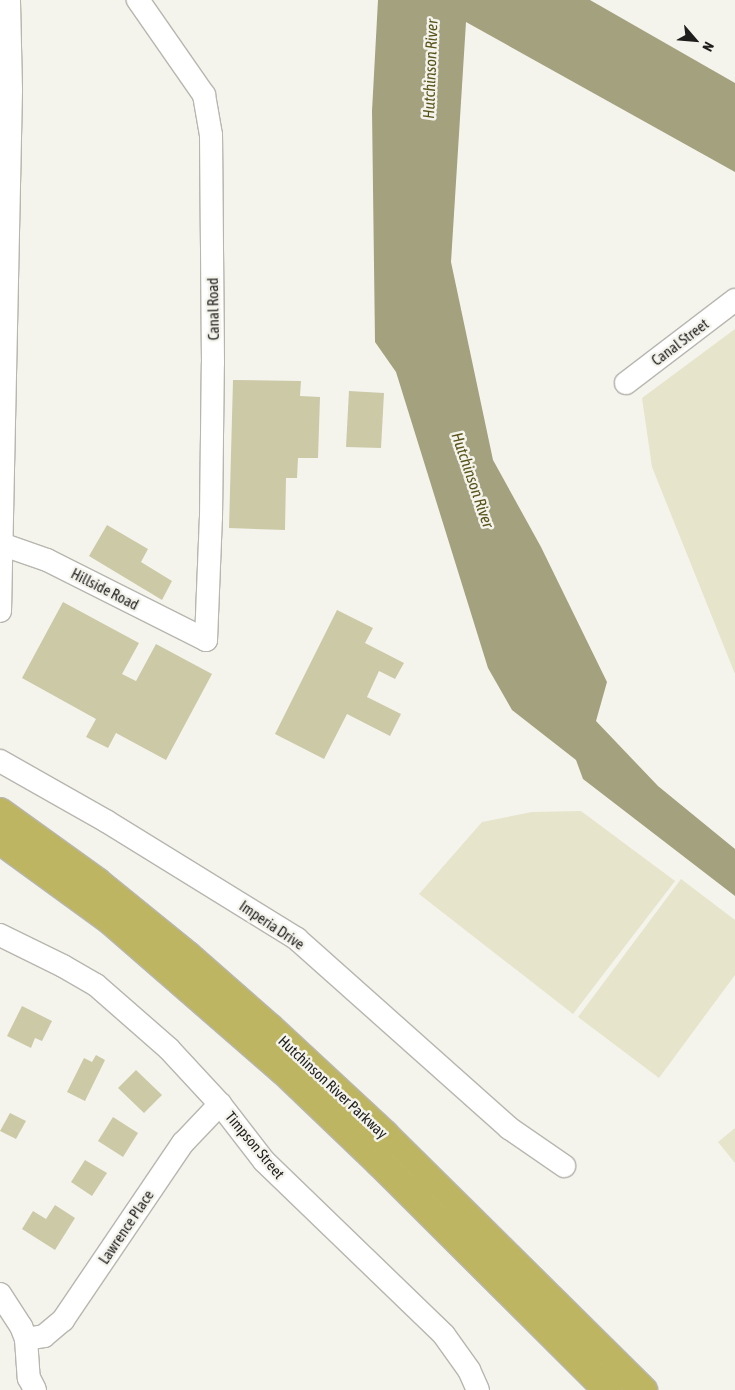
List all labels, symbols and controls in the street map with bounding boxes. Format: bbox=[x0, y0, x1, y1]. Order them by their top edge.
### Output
north arrow bbox=[670, 15, 720, 65]
water label: Hutchinson River bbox=[419, 19, 441, 119]
text: N bbox=[699, 39, 717, 54]
street label: Canal Road bbox=[203, 278, 223, 340]
street label: Canal Street bbox=[648, 315, 712, 369]
water label: Hutchinson River bbox=[448, 430, 498, 530]
street label: Hillside Road bbox=[68, 564, 142, 614]
street label: Imperia Drive bbox=[236, 897, 308, 953]
street label: Hutchinson River Parkway bbox=[275, 1032, 391, 1142]
street label: Timpson Street bbox=[222, 1108, 288, 1182]
street label: Lawrence Place bbox=[95, 1187, 157, 1267]

